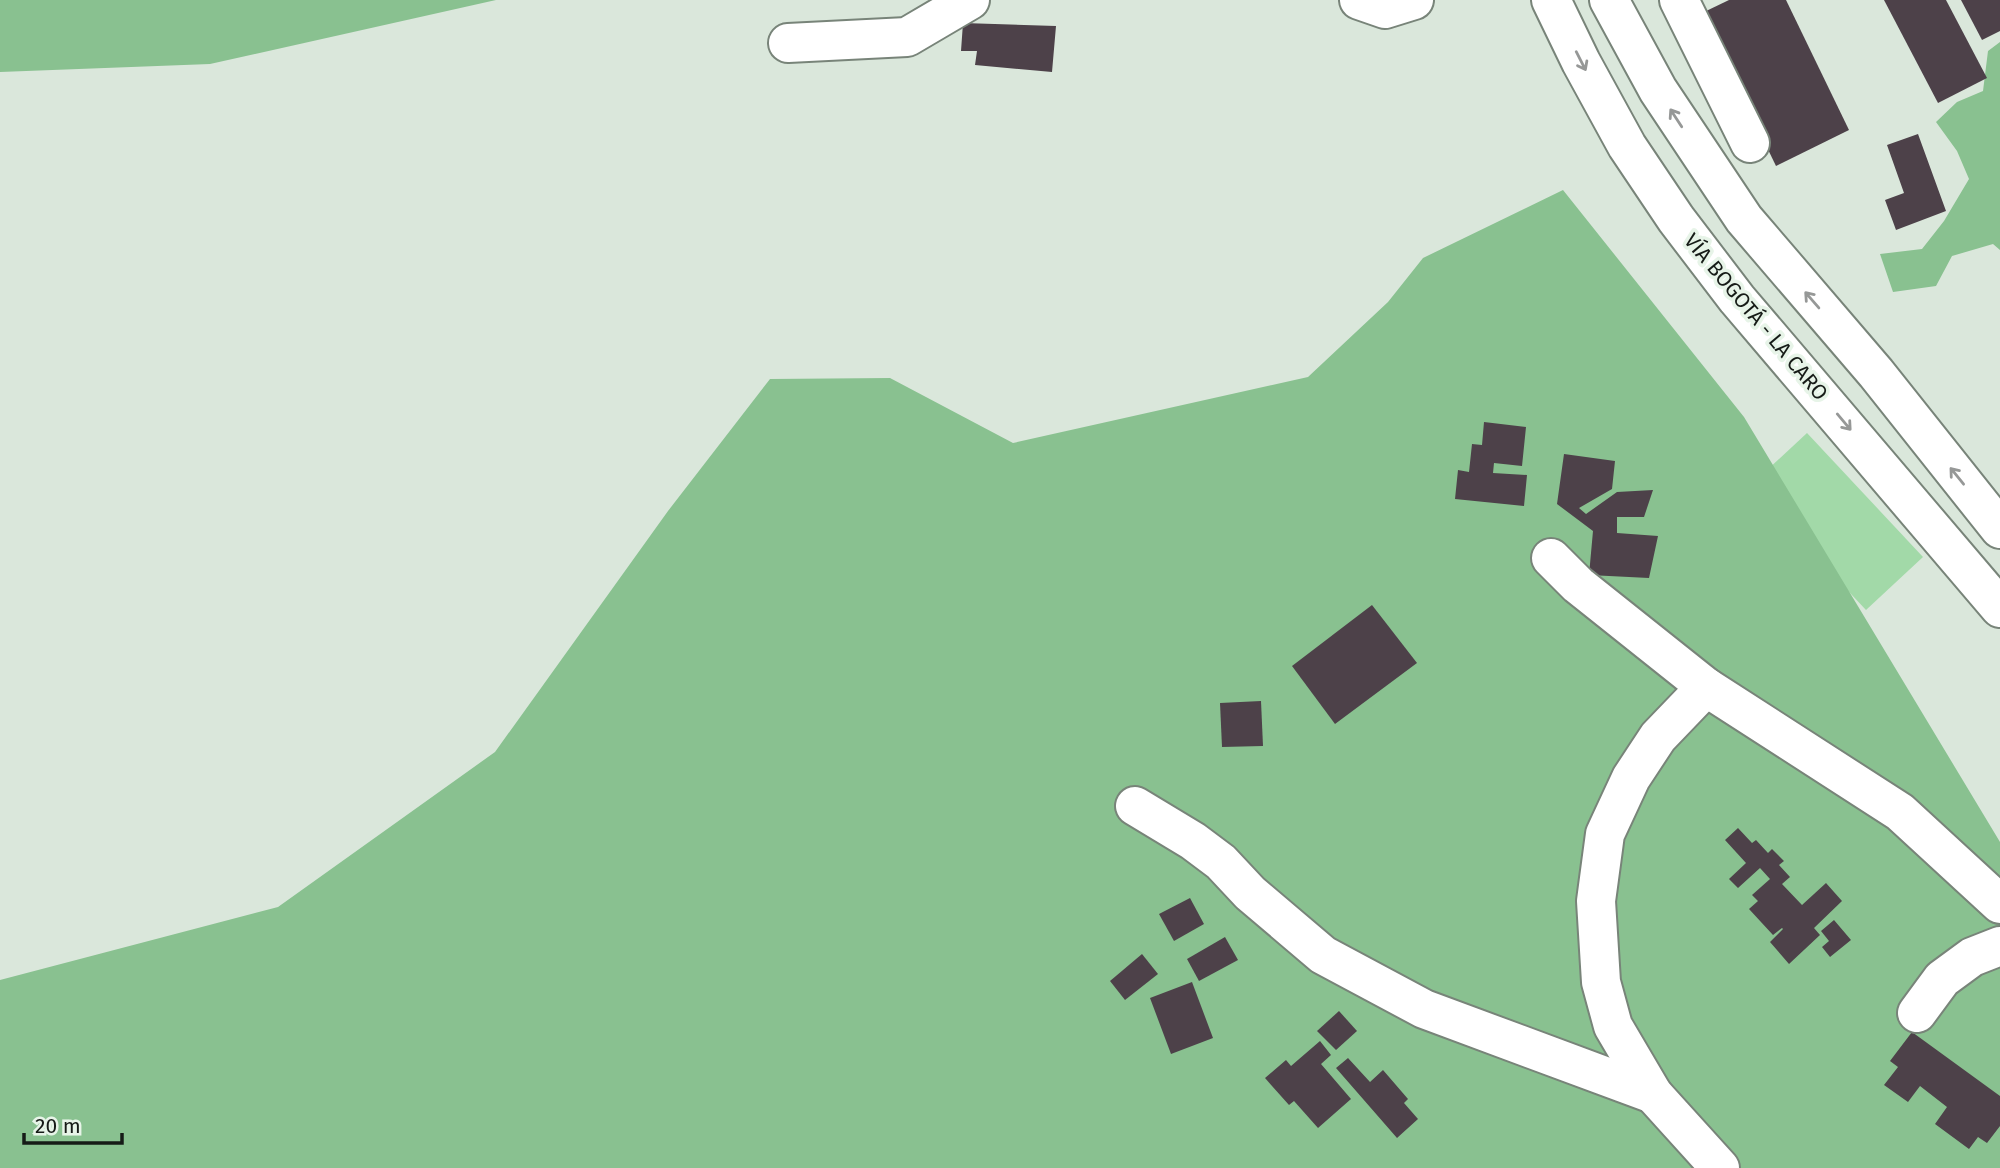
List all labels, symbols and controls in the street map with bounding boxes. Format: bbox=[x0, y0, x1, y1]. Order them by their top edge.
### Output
one-way arrow bbox=[1575, 50, 1588, 71]
one-way arrow bbox=[1669, 109, 1683, 129]
street label: VÍA BOGOTÁ - LA CARO bbox=[1678, 228, 1834, 406]
one-way arrow bbox=[1804, 292, 1820, 310]
one-way arrow bbox=[1836, 413, 1852, 431]
one-way arrow bbox=[1950, 467, 1965, 485]
scale bar bbox=[24, 1102, 122, 1146]
text: 20 m bbox=[35, 1113, 81, 1139]

